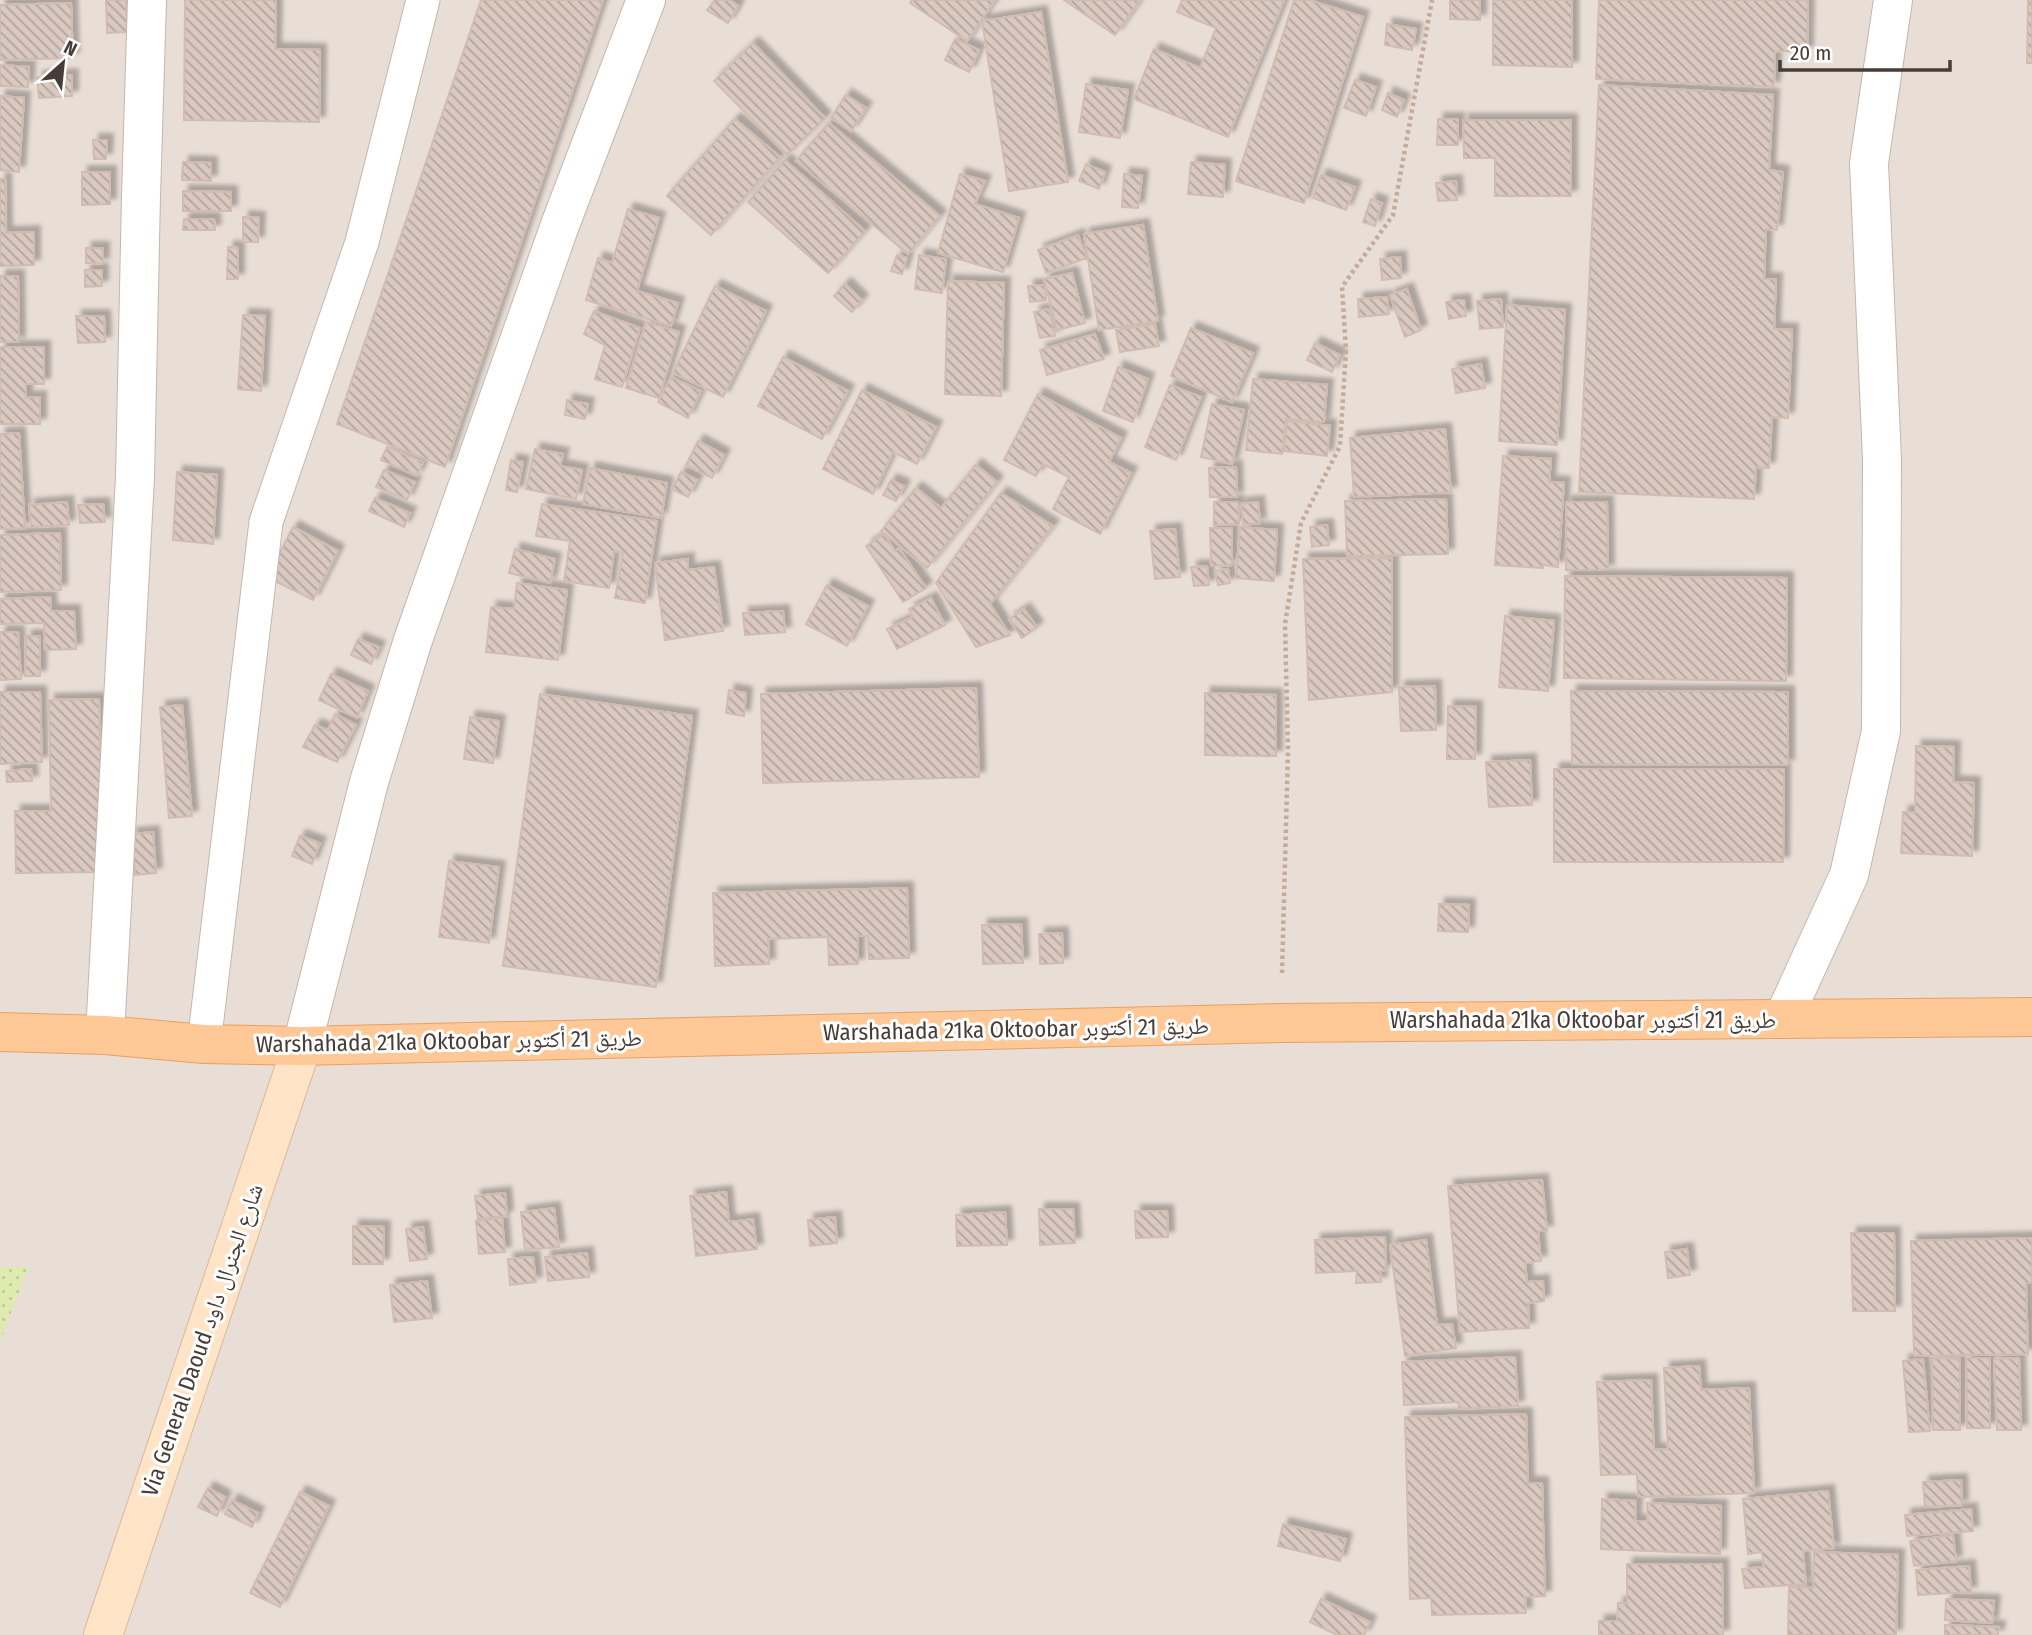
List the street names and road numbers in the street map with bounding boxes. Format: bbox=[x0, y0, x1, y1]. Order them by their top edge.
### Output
street label: Warshahada 21ka Oktoobar طريق 21 أكتوبر bbox=[1390, 1006, 1776, 1034]
street label: Warshahada 21ka Oktoobar طريق 21 أكتوبر bbox=[823, 1012, 1209, 1046]
street label: Warshahada 21ka Oktoobar طريق 21 أكتوبر bbox=[256, 1024, 642, 1058]
street label: Via General Daoud شارع الجنرال داود bbox=[135, 1180, 270, 1500]

